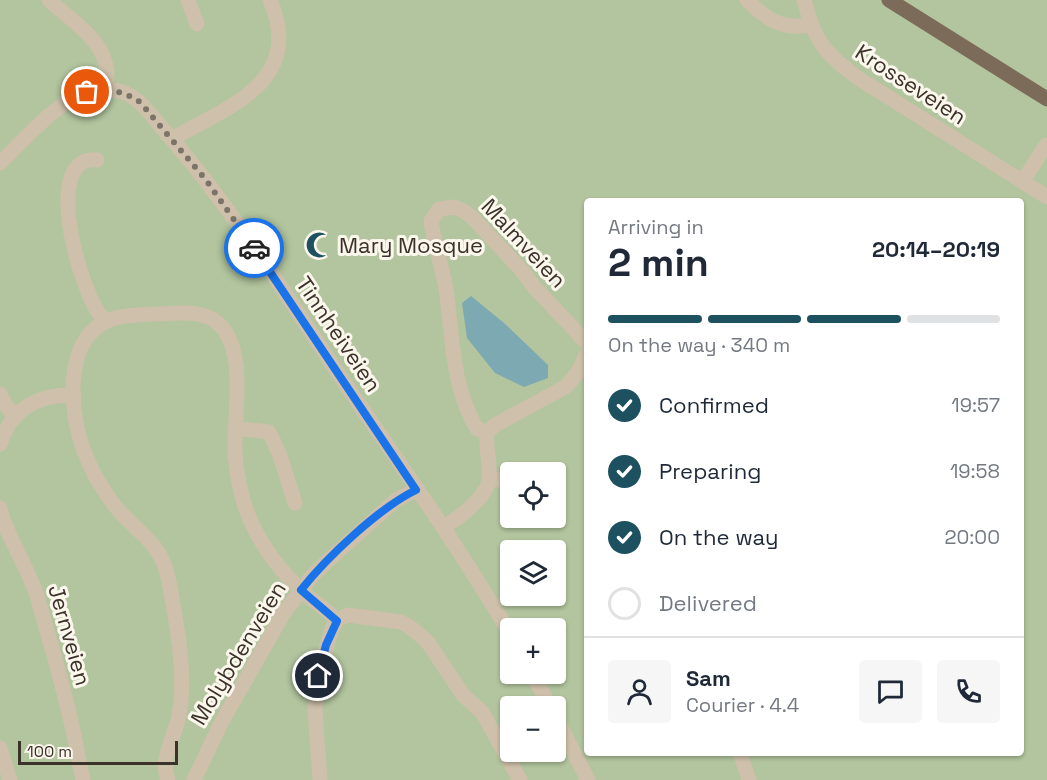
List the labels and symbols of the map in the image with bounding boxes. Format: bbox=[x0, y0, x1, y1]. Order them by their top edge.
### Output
street label: Krosseveien bbox=[850, 38, 972, 130]
pin bbox=[61, 66, 112, 117]
street label: Malmveien bbox=[476, 192, 572, 294]
courier bbox=[224, 218, 284, 278]
mosque icon: Mary Mosque bbox=[304, 230, 334, 260]
place label: Mary Mosque bbox=[339, 231, 483, 259]
street label: Tinnheiveien bbox=[290, 271, 388, 397]
street label: Molybdenveien bbox=[184, 576, 292, 730]
street label: Jernveien bbox=[42, 582, 98, 688]
pin bbox=[292, 650, 343, 701]
scale bar bbox=[18, 738, 178, 766]

